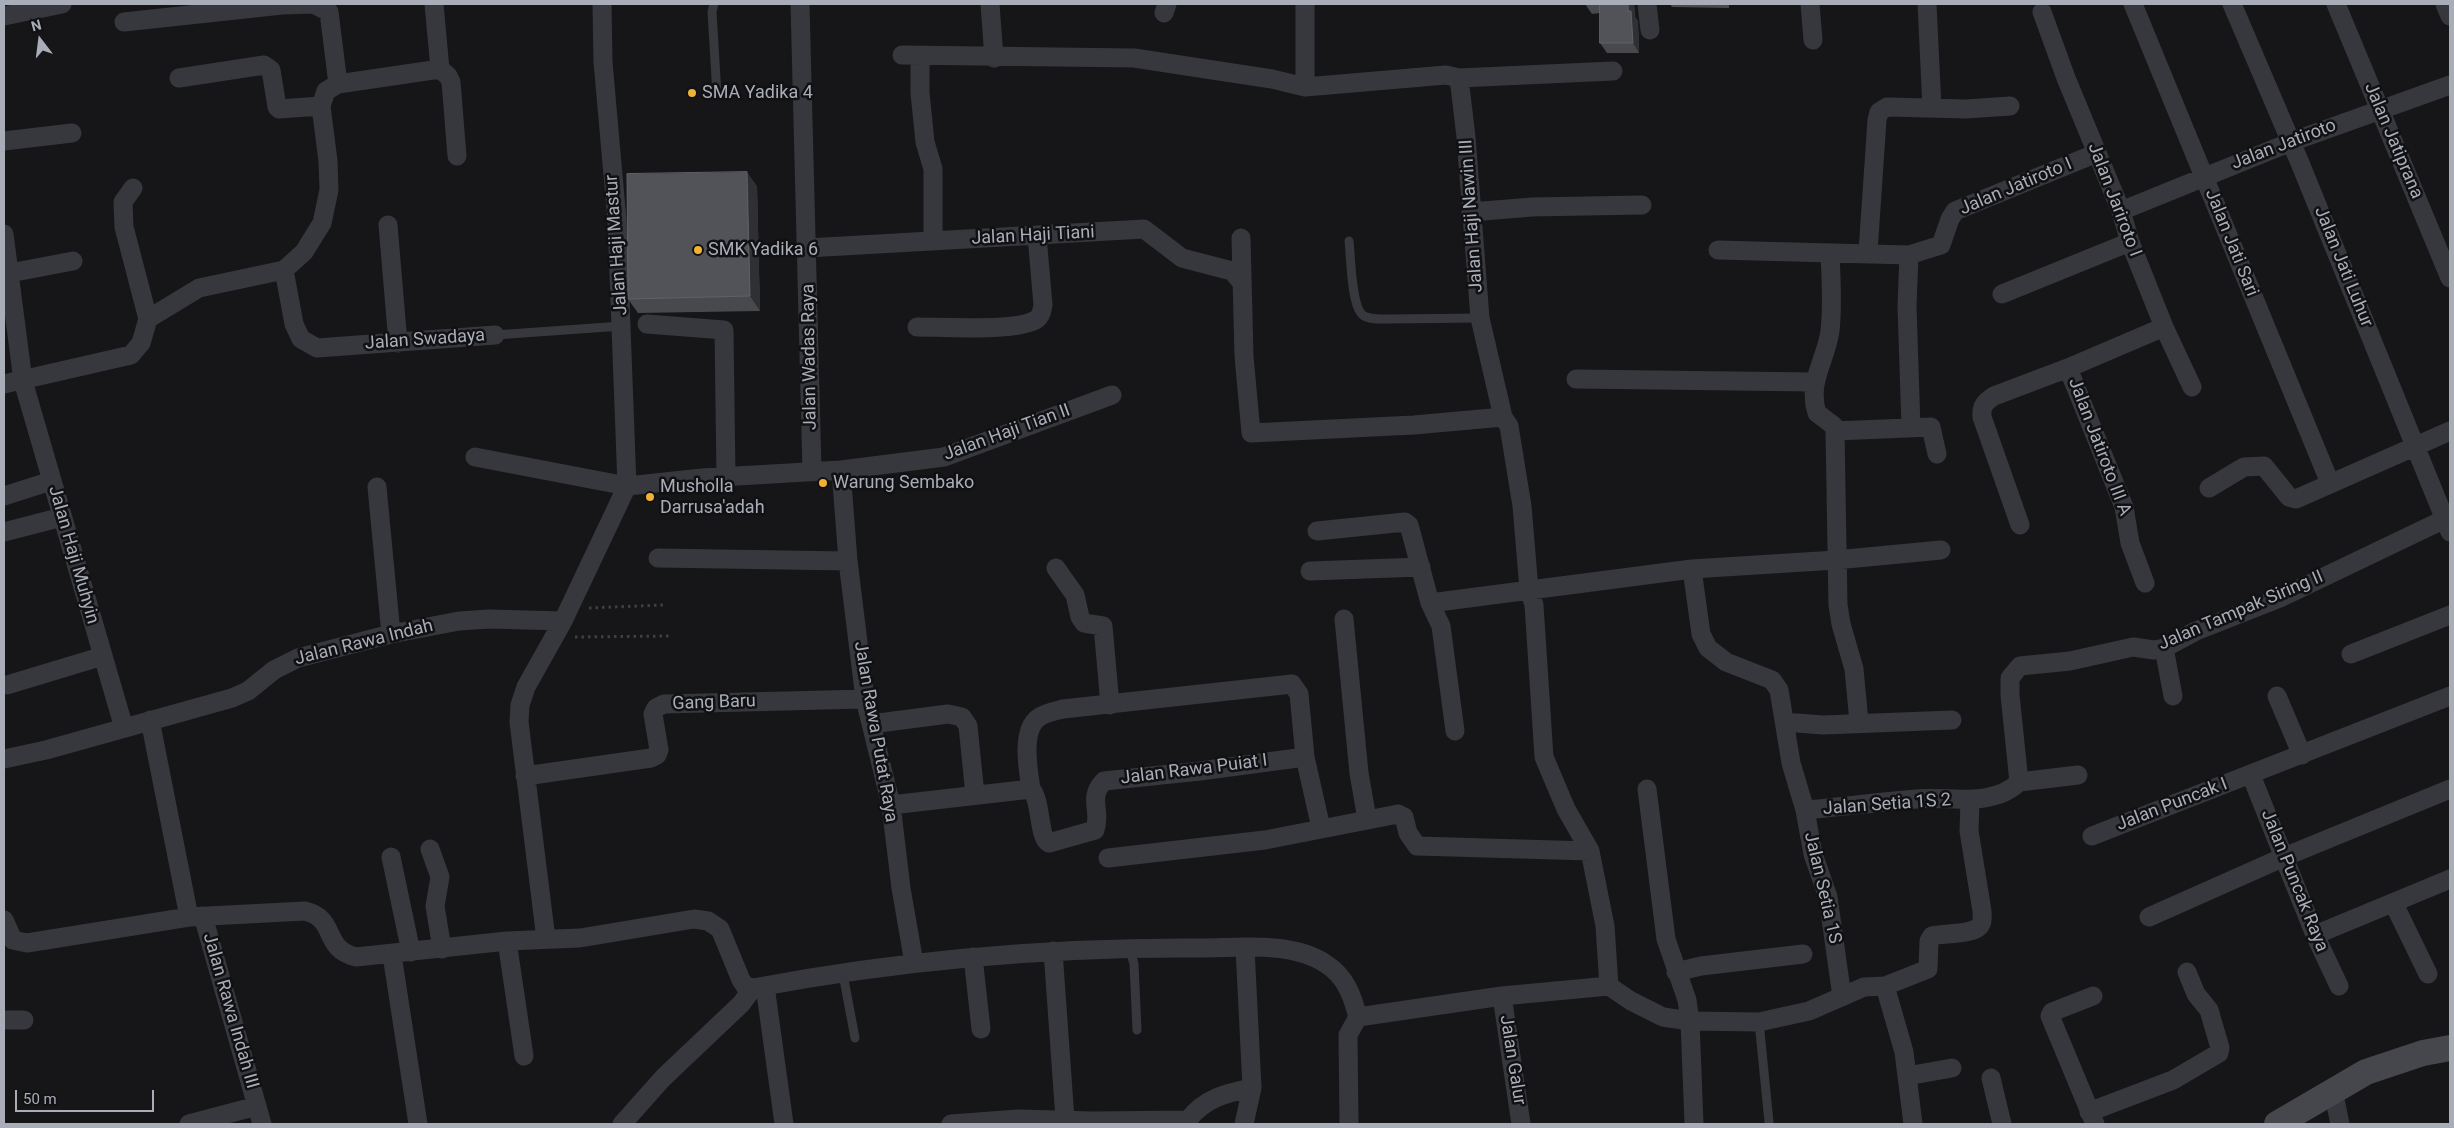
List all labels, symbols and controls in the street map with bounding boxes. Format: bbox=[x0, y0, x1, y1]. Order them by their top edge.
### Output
north arrow bbox=[15, 15, 65, 65]
text: N bbox=[29, 17, 43, 35]
street label: Jalan Jatiprana bbox=[2359, 80, 2427, 202]
place label: SMA Yadika 4 bbox=[702, 82, 813, 104]
marker: SMA Yadika 4 bbox=[686, 87, 698, 99]
street label: Jalan Jatiroto bbox=[2229, 115, 2339, 175]
street label: Jalan Haji Nawin III bbox=[1456, 139, 1488, 293]
street label: Jalan Jariroto I bbox=[2082, 140, 2146, 260]
street label: Jalan Jatiroto I bbox=[1957, 154, 2075, 220]
street label: Jalan Haji Mastur bbox=[601, 174, 633, 316]
street label: Jalan Jati Sari bbox=[2200, 186, 2262, 300]
street label: Jalan Jati Luhur bbox=[2309, 204, 2377, 330]
street label: Jalan Haji Tiani bbox=[971, 222, 1095, 250]
place label: SMK Yadika 6 bbox=[708, 239, 818, 261]
marker: SMK Yadika 6 bbox=[692, 244, 704, 256]
street label: Jalan Wadas Raya bbox=[798, 284, 822, 430]
street label: Jalan Swadaya bbox=[364, 325, 486, 355]
street label: Jalan Jatiroto III A bbox=[2063, 375, 2135, 519]
street label: Jalan Haji Tian II bbox=[941, 400, 1073, 466]
place label: Warung Sembako bbox=[833, 472, 974, 494]
place label: Musholla Darrusa'adah bbox=[660, 476, 765, 518]
marker: Warung Sembako bbox=[817, 477, 829, 489]
street label: Jalan Haji Muhyin bbox=[43, 484, 103, 626]
marker: Musholla Darrusa'adah bbox=[644, 491, 656, 503]
street label: Jalan Tampak Siring II bbox=[2155, 566, 2327, 656]
street label: Jalan Rawa Indah bbox=[293, 615, 435, 671]
street label: Jalan Rawa Putat Raya bbox=[848, 640, 902, 824]
street label: Gang Baru bbox=[672, 691, 756, 715]
street label: Jalan Rawa Puiat I bbox=[1119, 750, 1269, 790]
street label: Jalan Puncak I bbox=[2113, 774, 2231, 836]
street label: Jalan Setia 1S 2 bbox=[1822, 790, 1952, 820]
street label: Jalan Puncak Raya bbox=[2256, 807, 2332, 955]
street label: Jalan Setia 1S bbox=[1799, 830, 1845, 946]
street label: Jalan Rawa Indah III bbox=[197, 931, 263, 1091]
street label: Jalan Galur bbox=[1494, 1013, 1530, 1107]
scale bar bbox=[18, 1080, 156, 1112]
text: 50 m bbox=[23, 1090, 57, 1108]

